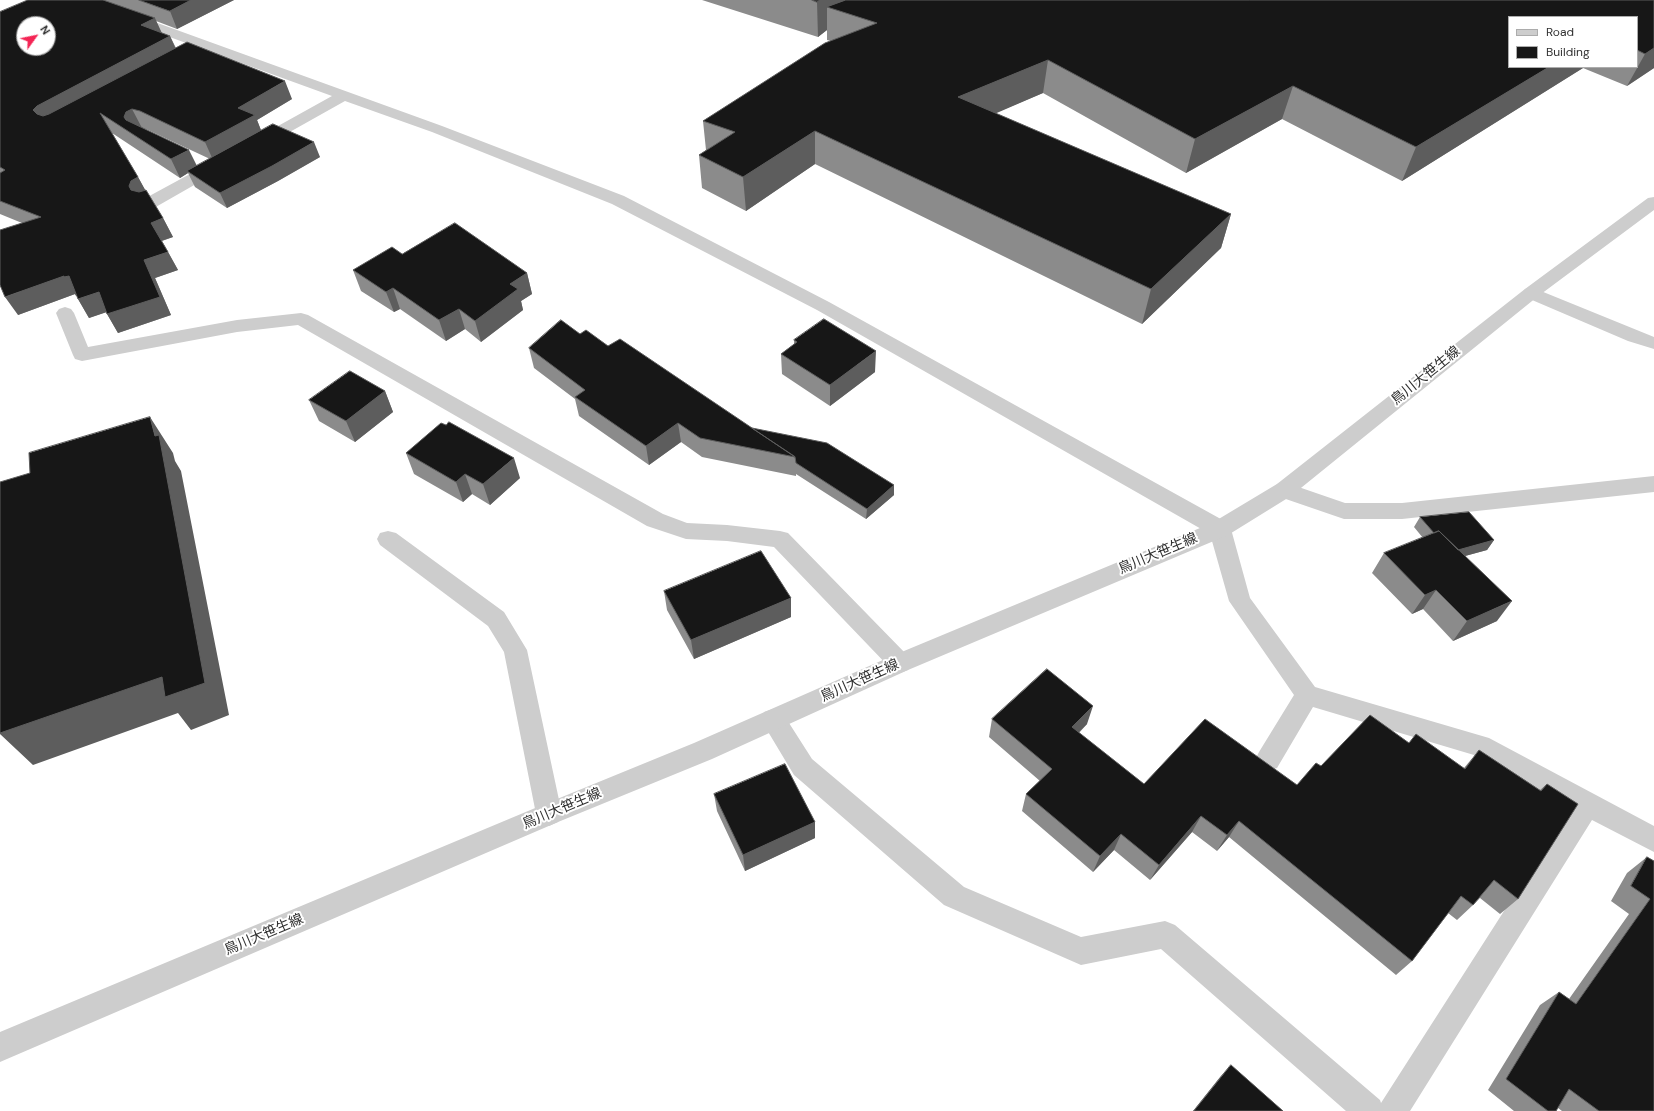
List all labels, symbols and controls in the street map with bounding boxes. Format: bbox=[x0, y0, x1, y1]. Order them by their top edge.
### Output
north arrow bbox=[16, 16, 56, 56]
legend bbox=[1508, 16, 1638, 68]
text: N bbox=[37, 23, 53, 37]
text: Road bbox=[1546, 24, 1574, 40]
text: Building bbox=[1546, 44, 1590, 60]
street label: 鳥川大笹生線 bbox=[1388, 343, 1464, 409]
street label: 鳥川大笹生線 bbox=[1116, 530, 1200, 578]
street label: 鳥川大笹生線 bbox=[818, 656, 902, 706]
street label: 鳥川大笹生線 bbox=[520, 785, 604, 833]
street label: 鳥川大笹生線 bbox=[222, 911, 306, 959]

